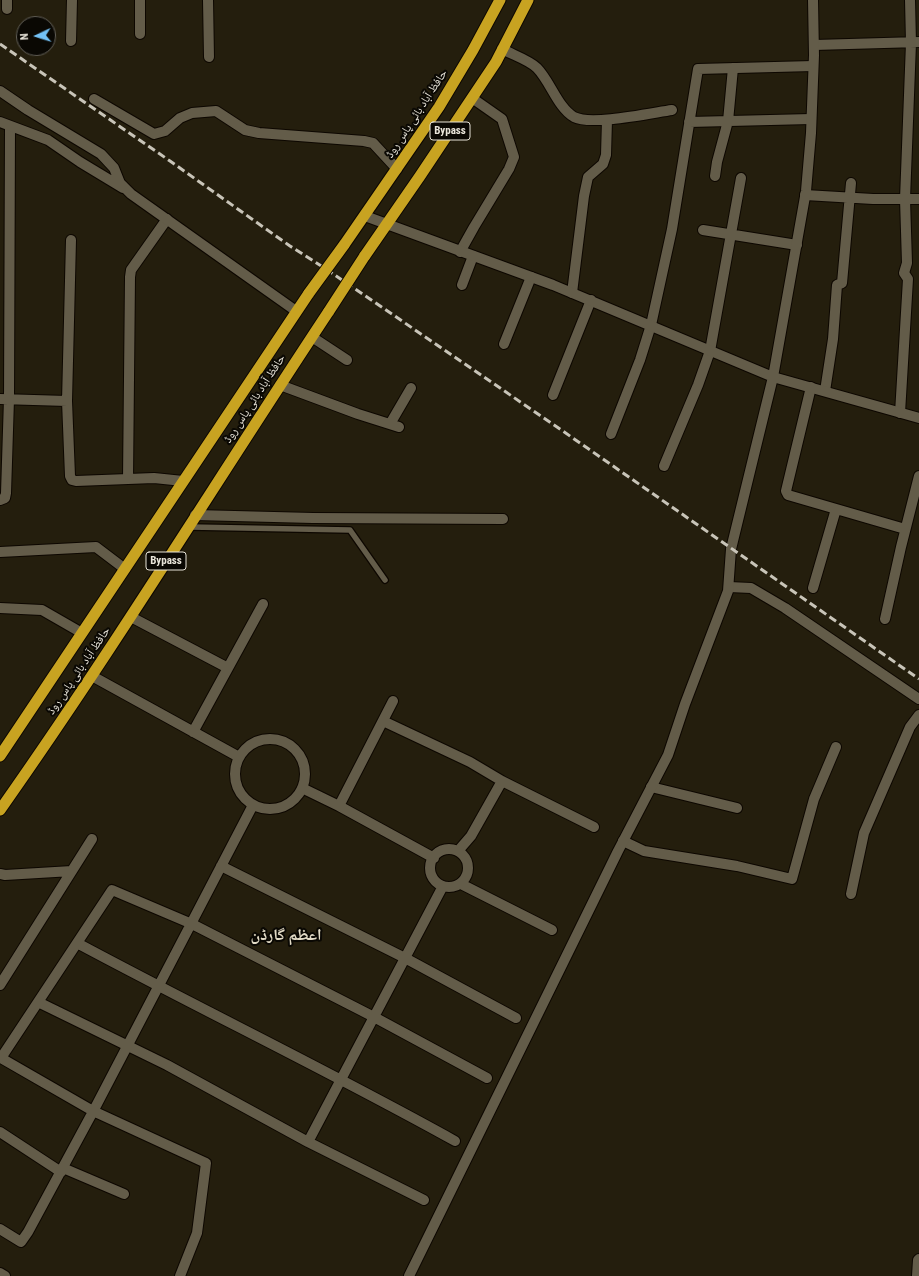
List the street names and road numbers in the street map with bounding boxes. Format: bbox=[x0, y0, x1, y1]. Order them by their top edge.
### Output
street label: حافظ آباد بائی پاس روڈ bbox=[383, 67, 451, 161]
road number: Bypass bbox=[430, 122, 470, 140]
street label: حافظ آباد بائی پاس روڈ bbox=[221, 352, 289, 446]
road number: Bypass bbox=[146, 552, 186, 570]
street label: حافظ آباد بائی پاس روڈ bbox=[44, 624, 114, 718]

